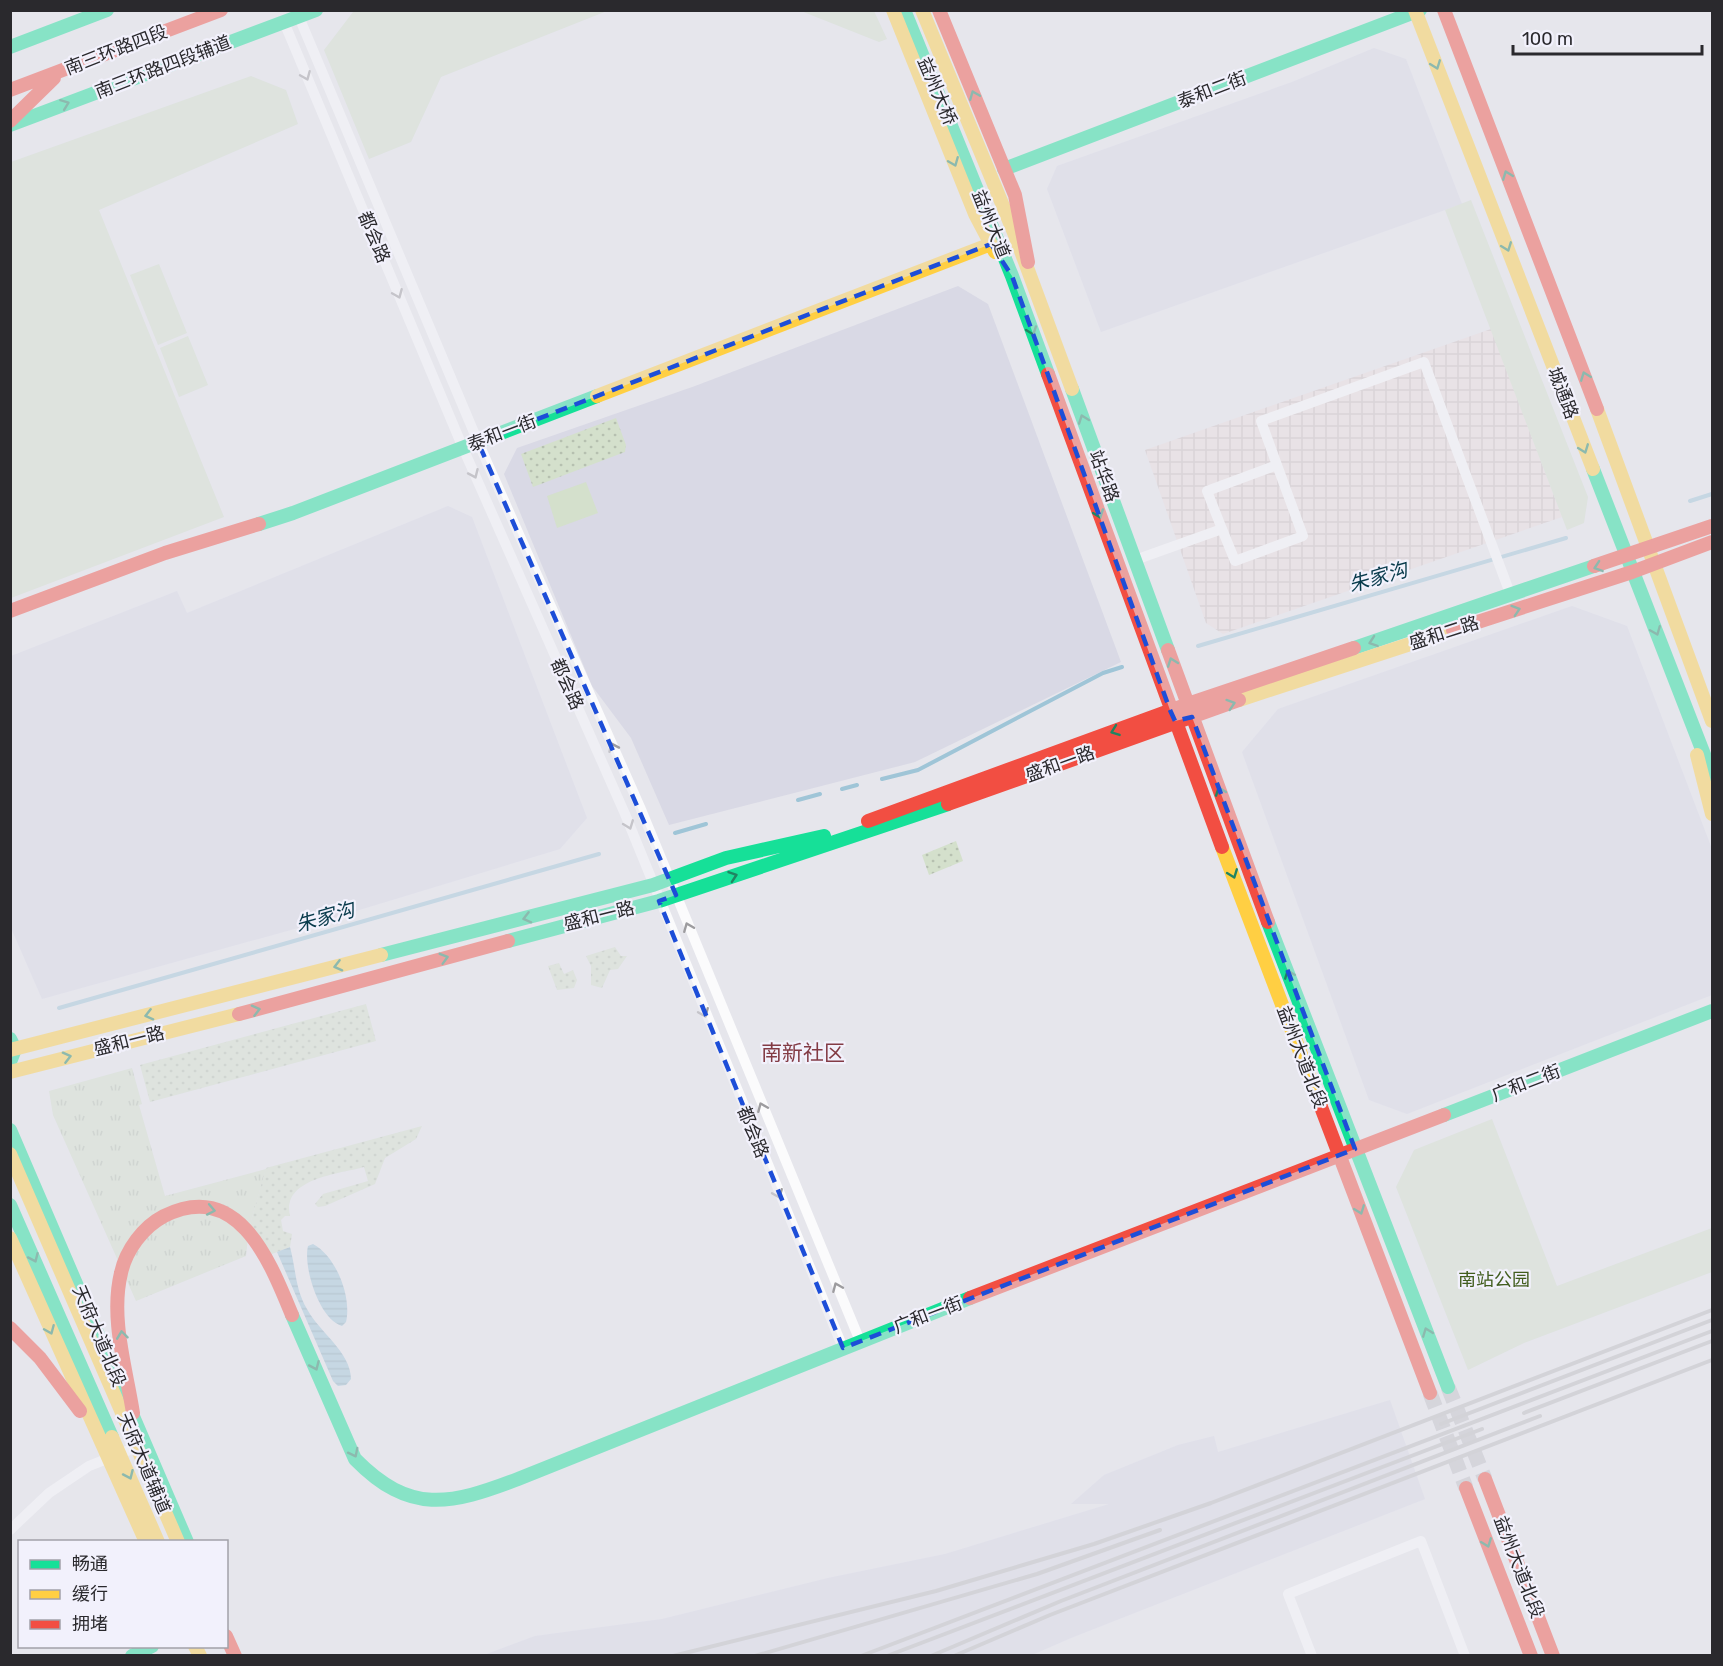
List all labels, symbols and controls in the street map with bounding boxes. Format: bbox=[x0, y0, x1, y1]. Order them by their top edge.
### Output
scale bar bbox=[1513, 18, 1702, 56]
street label: 南三环路四段 bbox=[62, 20, 170, 80]
text: 100 m bbox=[1522, 28, 1573, 50]
street label: 南三环路四段辅道 bbox=[92, 31, 234, 103]
street label: 益州大桥 bbox=[913, 54, 961, 128]
one-way arrow bbox=[1429, 59, 1442, 70]
street label: 泰和二街 bbox=[1174, 67, 1250, 113]
one-way arrow bbox=[299, 70, 311, 81]
one-way arrow bbox=[969, 90, 981, 101]
one-way arrow bbox=[59, 99, 70, 112]
one-way arrow bbox=[947, 156, 959, 167]
one-way arrow bbox=[1502, 170, 1514, 181]
street label: 益州大道 bbox=[967, 187, 1015, 261]
street label: 都会路 bbox=[353, 208, 395, 266]
one-way arrow bbox=[1499, 241, 1512, 252]
one-way arrow bbox=[391, 288, 403, 299]
one-way arrow bbox=[1024, 325, 1037, 335]
street label: 城通路 bbox=[1543, 364, 1583, 422]
one-way arrow bbox=[1580, 371, 1592, 382]
street label: 泰和一街 bbox=[464, 410, 540, 456]
one-way arrow bbox=[1078, 415, 1091, 425]
one-way arrow bbox=[1577, 442, 1589, 453]
street label: 站华路 bbox=[1084, 447, 1124, 505]
one-way arrow bbox=[467, 468, 479, 479]
one-way arrow bbox=[1091, 508, 1104, 519]
water label: 朱家沟 bbox=[1346, 557, 1412, 597]
one-way arrow bbox=[1593, 559, 1604, 572]
one-way arrow bbox=[1510, 605, 1521, 617]
street label: 盛和二路 bbox=[1406, 611, 1482, 655]
one-way arrow bbox=[1649, 625, 1661, 636]
one-way arrow bbox=[1368, 635, 1379, 647]
street label: 都会路 bbox=[546, 655, 588, 713]
one-way arrow bbox=[1167, 657, 1180, 667]
one-way arrow bbox=[1225, 698, 1236, 711]
one-way arrow bbox=[1110, 723, 1121, 736]
street label: 盛和一路 bbox=[1022, 741, 1098, 787]
one-way arrow bbox=[608, 743, 620, 754]
one-way arrow bbox=[1215, 787, 1227, 798]
one-way arrow bbox=[622, 819, 635, 830]
one-way arrow bbox=[1226, 868, 1238, 879]
one-way arrow bbox=[727, 871, 738, 883]
water label: 朱家沟 bbox=[293, 897, 359, 937]
street label: 盛和一路 bbox=[561, 897, 637, 935]
one-way arrow bbox=[522, 910, 532, 923]
one-way arrow bbox=[683, 922, 696, 933]
one-way arrow bbox=[438, 953, 449, 965]
one-way arrow bbox=[333, 959, 343, 972]
one-way arrow bbox=[1284, 969, 1296, 980]
street label: 益州大道北段 bbox=[1272, 1003, 1332, 1111]
one-way arrow bbox=[251, 1004, 261, 1017]
one-way arrow bbox=[144, 1007, 154, 1020]
one-way arrow bbox=[697, 1007, 709, 1018]
street label: 盛和一路 bbox=[91, 1022, 167, 1060]
district label: 南新社区 bbox=[761, 1040, 845, 1065]
one-way arrow bbox=[62, 1052, 72, 1065]
street label: 广和二街 bbox=[1488, 1060, 1564, 1106]
street label: 都会路 bbox=[733, 1103, 773, 1161]
one-way arrow bbox=[757, 1103, 769, 1114]
one-way arrow bbox=[771, 1187, 783, 1198]
one-way arrow bbox=[205, 1203, 215, 1216]
one-way arrow bbox=[1353, 1204, 1366, 1214]
one-way arrow bbox=[27, 1252, 39, 1263]
park label: 南站公园 bbox=[1458, 1269, 1530, 1291]
street label: 天府大道北段 bbox=[68, 1282, 130, 1390]
one-way arrow bbox=[832, 1283, 844, 1294]
street label: 广和一街 bbox=[890, 1292, 966, 1338]
one-way arrow bbox=[43, 1323, 55, 1334]
one-way arrow bbox=[1422, 1327, 1434, 1338]
one-way arrow bbox=[116, 1330, 128, 1339]
one-way arrow bbox=[308, 1359, 320, 1370]
street label: 天府大道辅道 bbox=[113, 1409, 175, 1517]
one-way arrow bbox=[347, 1447, 358, 1457]
one-way arrow bbox=[122, 1469, 134, 1480]
street label: 益州大道北段 bbox=[1489, 1513, 1549, 1621]
one-way arrow bbox=[1480, 1537, 1492, 1548]
legend bbox=[18, 1540, 228, 1648]
text: 畅通 bbox=[72, 1553, 108, 1575]
text: 缓行 bbox=[72, 1583, 108, 1605]
text: 拥堵 bbox=[72, 1613, 108, 1635]

